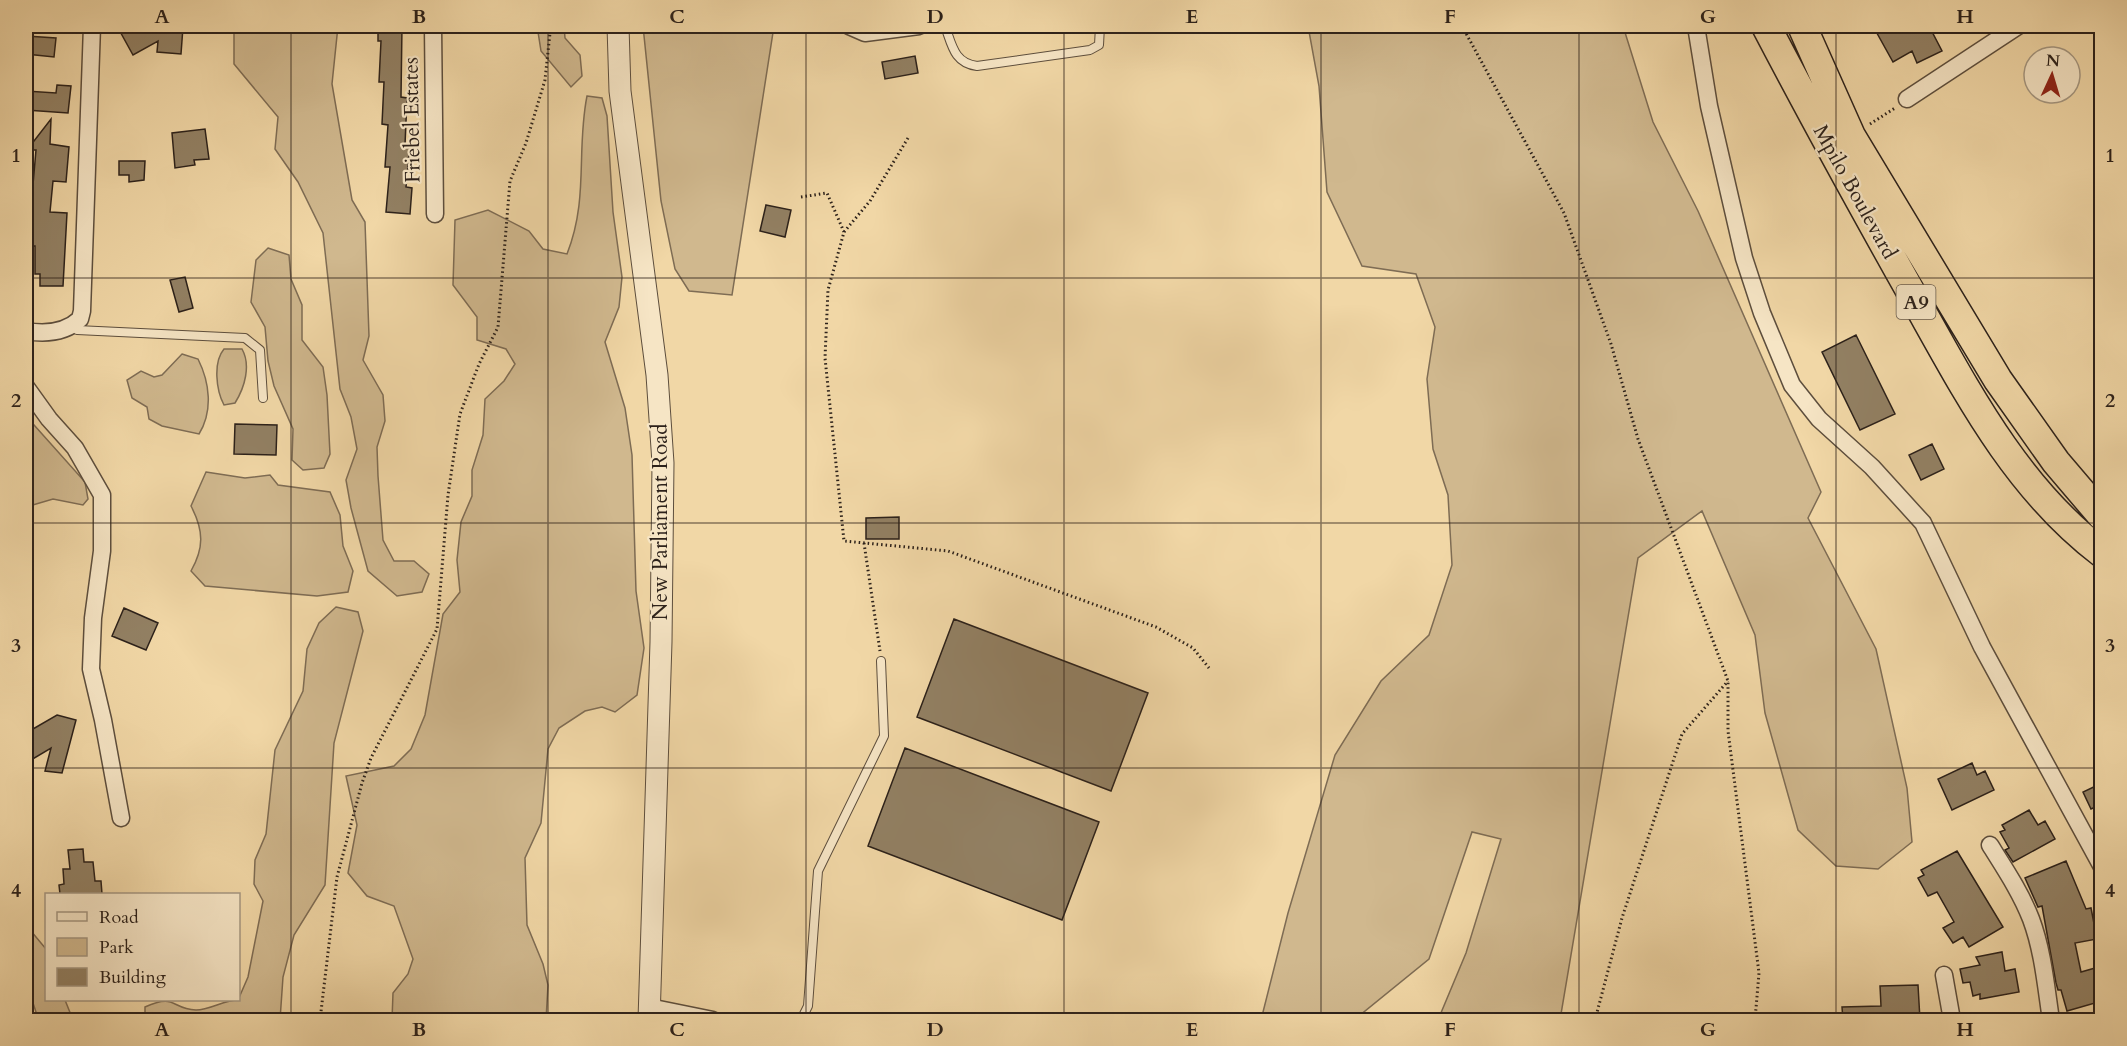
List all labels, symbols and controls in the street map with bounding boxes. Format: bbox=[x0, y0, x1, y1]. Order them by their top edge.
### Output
text: A bbox=[154, 3, 170, 30]
text: B bbox=[412, 3, 426, 30]
text: C bbox=[669, 3, 685, 30]
text: D bbox=[926, 3, 944, 30]
text: E bbox=[1186, 3, 1198, 30]
text: F bbox=[1444, 3, 1456, 30]
text: G bbox=[1700, 3, 1716, 30]
text: H bbox=[1956, 3, 1974, 30]
north arrow bbox=[2022, 45, 2082, 105]
text: N bbox=[2045, 50, 2061, 72]
street label: Friebel Estates bbox=[396, 57, 428, 183]
street label: Mpilo Boulevard bbox=[1806, 119, 1904, 265]
text: 1 bbox=[11, 142, 21, 169]
text: 1 bbox=[2105, 142, 2115, 169]
road number: A9 bbox=[1896, 285, 1936, 319]
text: 2 bbox=[11, 387, 21, 414]
text: 2 bbox=[2105, 387, 2115, 414]
street label: New Parliament Road bbox=[646, 423, 675, 621]
text: 3 bbox=[11, 632, 21, 659]
text: 3 bbox=[2105, 632, 2115, 659]
text: 4 bbox=[11, 877, 21, 904]
text: 4 bbox=[2105, 877, 2115, 904]
legend bbox=[45, 893, 240, 1001]
text: Road bbox=[99, 905, 139, 930]
text: Park bbox=[99, 935, 134, 960]
text: Building bbox=[99, 965, 167, 990]
text: A bbox=[154, 1016, 170, 1043]
text: B bbox=[412, 1016, 426, 1043]
text: C bbox=[669, 1016, 685, 1043]
text: D bbox=[926, 1016, 944, 1043]
text: E bbox=[1186, 1016, 1198, 1043]
text: F bbox=[1444, 1016, 1456, 1043]
text: G bbox=[1700, 1016, 1716, 1043]
text: H bbox=[1956, 1016, 1974, 1043]

